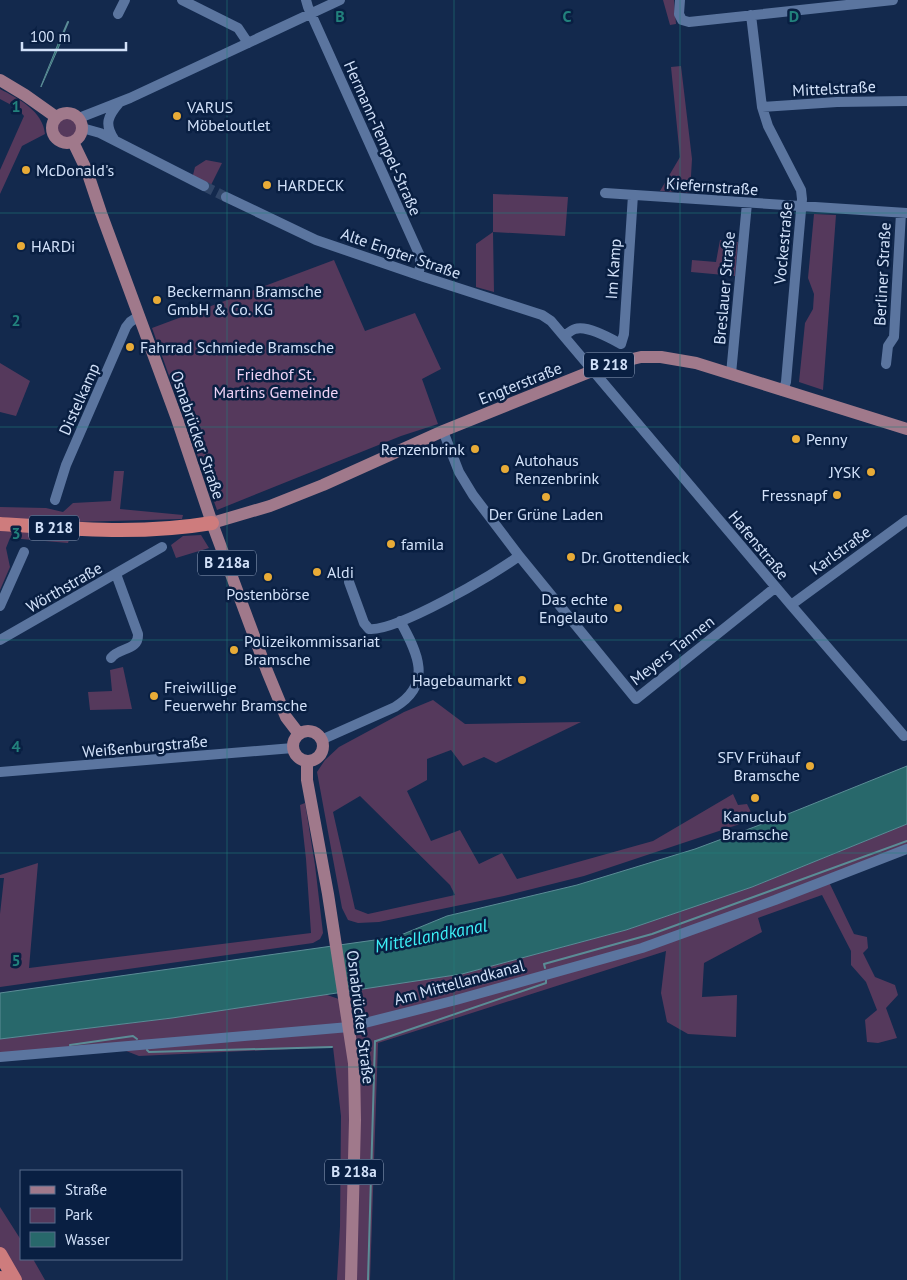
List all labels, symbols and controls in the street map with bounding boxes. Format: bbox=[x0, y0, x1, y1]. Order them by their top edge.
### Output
text: B bbox=[335, 6, 345, 26]
text: C bbox=[563, 6, 572, 26]
text: D bbox=[789, 6, 799, 26]
scale bar bbox=[22, 20, 126, 52]
text: 100 m bbox=[30, 27, 71, 46]
street label: Hermann-Tempel-Straße bbox=[340, 58, 426, 218]
street label: Mittelstraße bbox=[792, 76, 876, 100]
text: 1 bbox=[11, 96, 21, 116]
place label: VARUS Möbeloutlet bbox=[186, 97, 271, 135]
marker: VARUS Möbeloutlet bbox=[171, 110, 183, 122]
place label: McDonald's bbox=[36, 160, 114, 180]
marker: McDonald's bbox=[20, 164, 32, 176]
street label: Kiefernstraße bbox=[665, 173, 759, 199]
place label: HARDECK bbox=[277, 175, 345, 195]
marker: HARDECK bbox=[261, 179, 273, 191]
street label: Vockestraße bbox=[769, 201, 797, 286]
street label: Berliner Straße bbox=[869, 222, 895, 326]
street label: Alte Engter Straße bbox=[338, 223, 464, 283]
street label: Breslauer Straße bbox=[709, 231, 739, 345]
place label: HARDi bbox=[31, 236, 75, 256]
street label: Im Kamp bbox=[601, 238, 625, 300]
marker: HARDi bbox=[15, 240, 27, 252]
place label: Beckermann Bramsche GmbH & Co. KG bbox=[167, 281, 322, 319]
marker: Beckermann Bramsche GmbH & Co. KG bbox=[151, 294, 163, 306]
text: 2 bbox=[11, 310, 21, 330]
place label: Fahrrad Schmiede Bramsche bbox=[140, 337, 334, 357]
marker: Fahrrad Schmiede Bramsche bbox=[124, 341, 136, 353]
road number: B 218 bbox=[584, 352, 634, 378]
street label: Engterstraße bbox=[476, 357, 564, 409]
street label: Distelkamp bbox=[54, 360, 104, 438]
park label: Friedhof St. Martins Gemeinde bbox=[214, 364, 338, 402]
street label: Osnabrücker Straße bbox=[167, 368, 229, 502]
place label: Penny bbox=[806, 429, 848, 449]
marker: Penny bbox=[790, 433, 802, 445]
place label: Renzenbrink bbox=[381, 439, 465, 459]
marker: Renzenbrink bbox=[469, 443, 481, 455]
place label: Autohaus Renzenbrink bbox=[515, 450, 600, 488]
place label: JYSK bbox=[828, 462, 861, 482]
marker: Autohaus Renzenbrink bbox=[499, 463, 511, 475]
marker: JYSK bbox=[865, 466, 877, 478]
place label: Fressnapf bbox=[761, 485, 828, 505]
marker: Fressnapf bbox=[831, 489, 843, 501]
marker: Der Grüne Laden bbox=[540, 491, 552, 503]
place label: Der Grüne Laden bbox=[489, 504, 603, 524]
street label: Hafenstraße bbox=[724, 507, 794, 583]
road number: B 218 bbox=[29, 516, 79, 540]
street label: Karlstraße bbox=[806, 521, 874, 579]
text: 3 bbox=[11, 523, 21, 543]
place label: famila bbox=[401, 534, 444, 554]
marker: famila bbox=[385, 538, 397, 550]
place label: Dr. Grottendieck bbox=[581, 547, 690, 567]
road number: B 218a bbox=[198, 550, 256, 576]
marker: Dr. Grottendieck bbox=[565, 551, 577, 563]
street label: Wörthstraße bbox=[22, 557, 106, 617]
place label: Aldi bbox=[327, 562, 354, 582]
marker: Aldi bbox=[311, 566, 323, 578]
marker: Postenbörse bbox=[262, 571, 274, 583]
place label: Postenbörse bbox=[226, 584, 310, 604]
place label: Das echte Engelauto bbox=[539, 589, 608, 627]
marker: Das echte Engelauto bbox=[612, 602, 624, 614]
street label: Meyers Tannen bbox=[626, 611, 718, 689]
place label: Polizeikommissariat Bramsche bbox=[244, 631, 381, 669]
marker: Polizeikommissariat Bramsche bbox=[228, 644, 240, 656]
place label: Hagebaumarkt bbox=[412, 670, 513, 690]
marker: Hagebaumarkt bbox=[516, 674, 528, 686]
place label: Freiwillige Feuerwehr Bramsche bbox=[164, 677, 307, 715]
marker: Freiwillige Feuerwehr Bramsche bbox=[148, 690, 160, 702]
street label: Weißenburgstraße bbox=[81, 731, 209, 761]
text: 4 bbox=[11, 736, 21, 756]
place label: SFV Frühauf Bramsche bbox=[718, 747, 801, 785]
marker: SFV Frühauf Bramsche bbox=[804, 760, 816, 772]
marker: Kanuclub Bramsche bbox=[749, 792, 761, 804]
place label: Kanuclub Bramsche bbox=[722, 806, 788, 844]
water label: Mittellandkanal bbox=[373, 913, 489, 958]
street label: Osnabrücker Straße bbox=[343, 949, 379, 1085]
text: 5 bbox=[11, 950, 21, 970]
street label: Am Mittellandkanal bbox=[392, 955, 527, 1009]
road number: B 218a bbox=[325, 1160, 383, 1184]
legend bbox=[20, 1170, 182, 1260]
text: Straße bbox=[65, 1180, 107, 1199]
text: Park bbox=[65, 1205, 93, 1224]
text: Wasser bbox=[65, 1230, 110, 1249]

